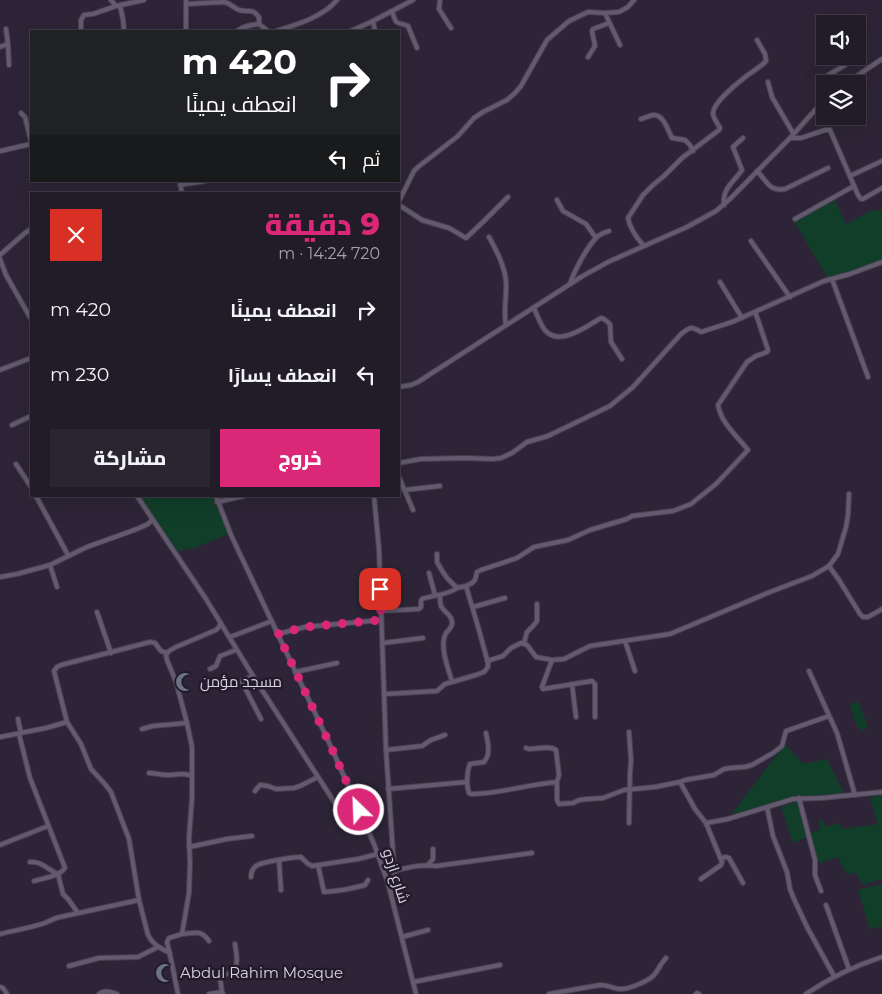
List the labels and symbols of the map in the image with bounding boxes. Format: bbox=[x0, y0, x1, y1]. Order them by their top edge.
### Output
pin bbox=[359, 568, 401, 610]
mosque icon: مسجد مؤمن bbox=[174, 671, 196, 693]
place label: مسجد مؤمن bbox=[200, 672, 282, 692]
position arrow bbox=[332, 783, 384, 835]
street label: شارع ازدو bbox=[377, 846, 414, 906]
mosque icon: Abdul Rahim Mosque bbox=[154, 962, 176, 984]
place label: Abdul Rahim Mosque bbox=[180, 963, 343, 982]

